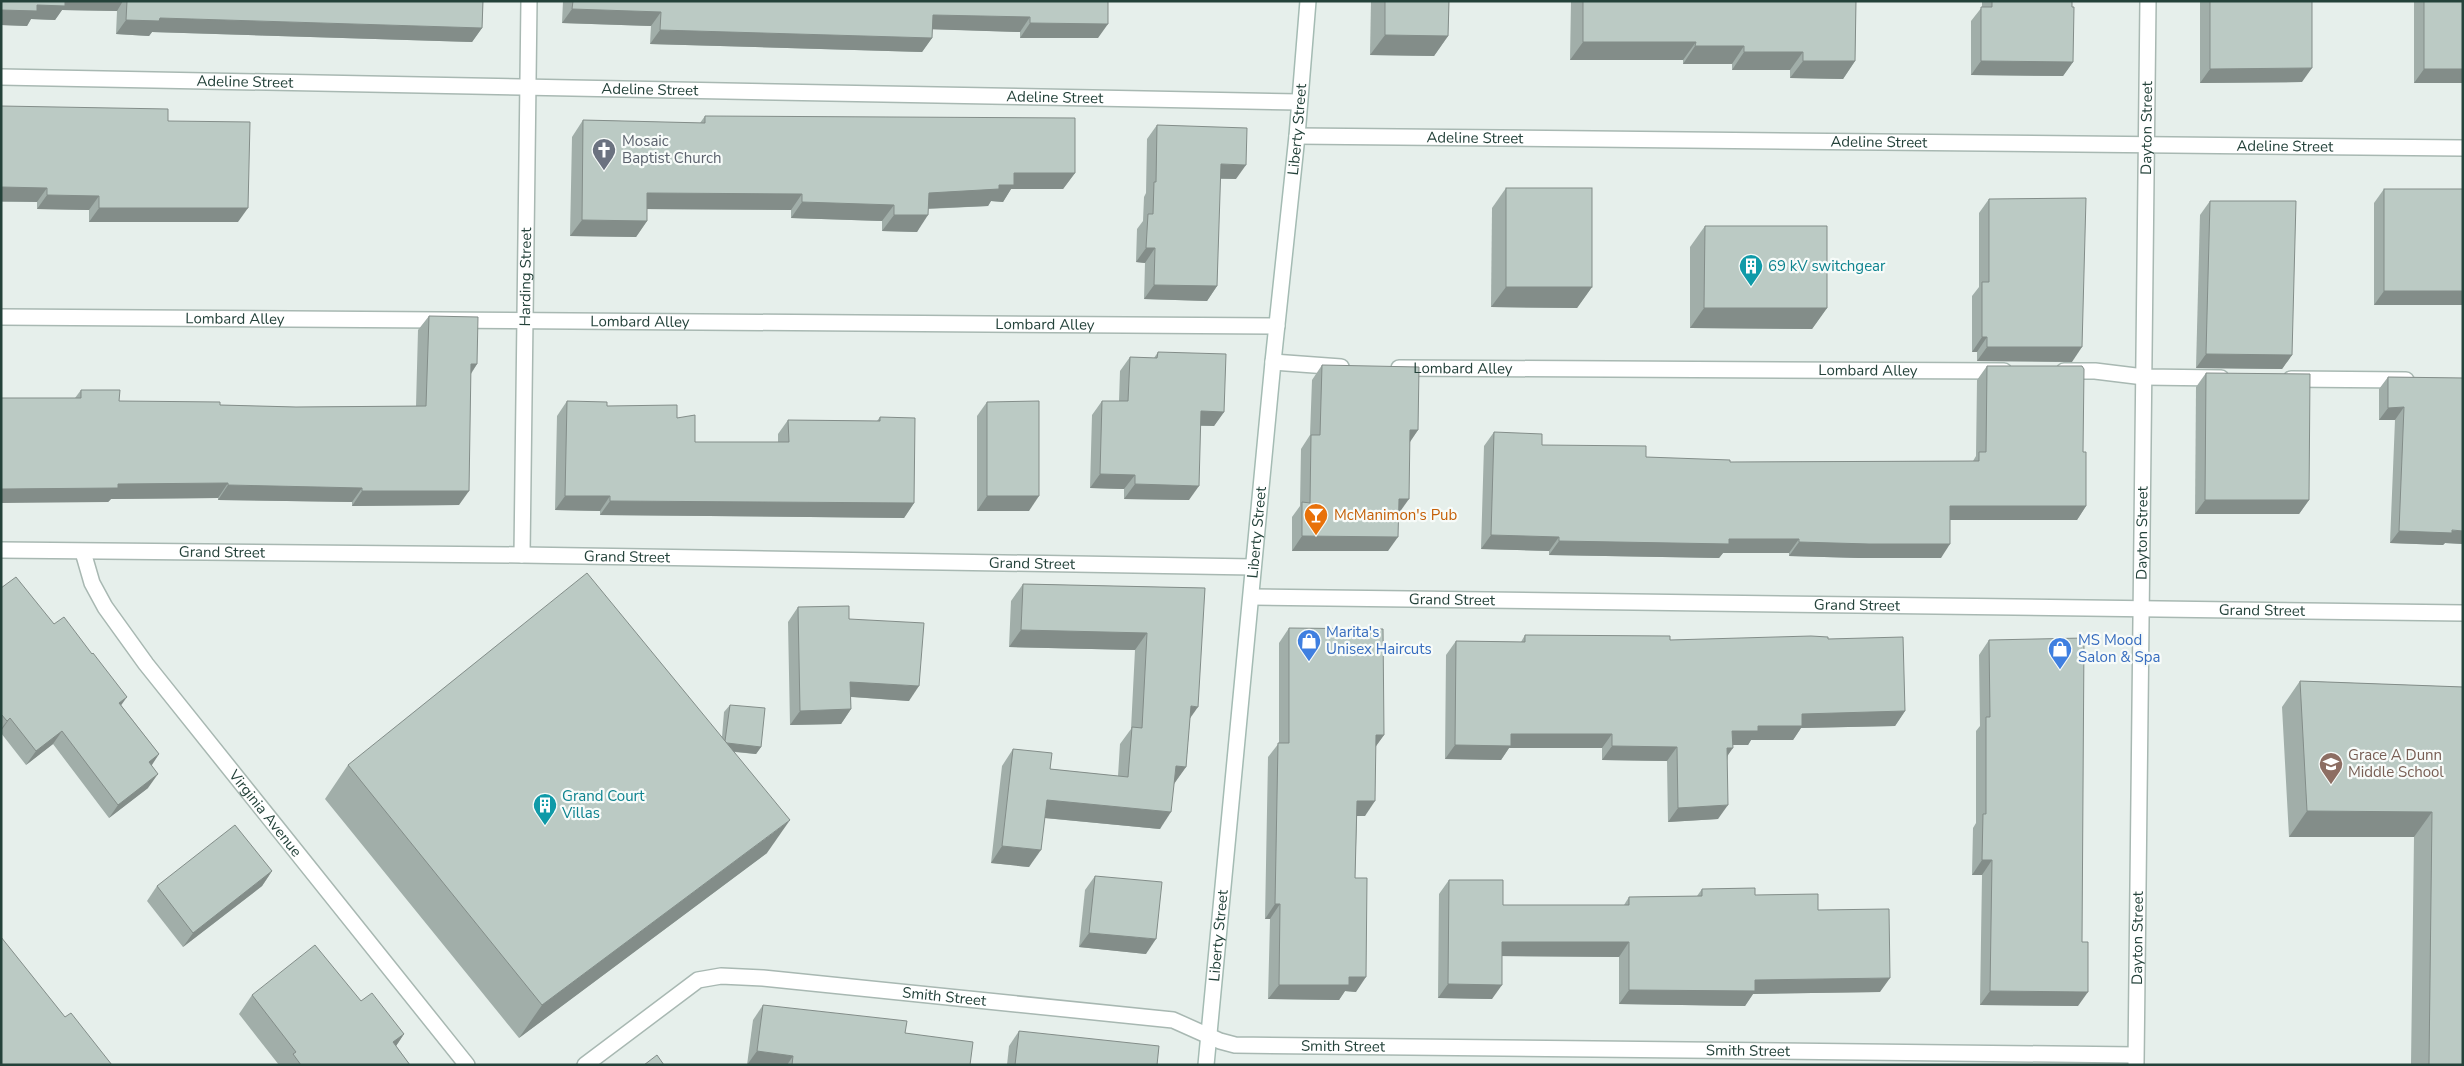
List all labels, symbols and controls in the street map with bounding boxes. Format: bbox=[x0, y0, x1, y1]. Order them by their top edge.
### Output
street label: Adeline Street bbox=[196, 71, 294, 93]
street label: Adeline Street bbox=[601, 79, 699, 100]
street label: Dayton Street bbox=[2136, 80, 2157, 175]
street label: Liberty Street bbox=[1283, 82, 1311, 176]
street label: Adeline Street bbox=[1006, 86, 1104, 108]
street label: Adeline Street bbox=[1426, 127, 1524, 148]
place label: Mosaic Baptist Church bbox=[622, 131, 722, 168]
street label: Adeline Street bbox=[1830, 131, 1928, 152]
street label: Adeline Street bbox=[2236, 136, 2334, 157]
church icon: Mosaic Baptist Church bbox=[591, 137, 617, 171]
street label: Harding Street bbox=[515, 227, 536, 327]
building icon: 69 kV switchgear bbox=[1738, 253, 1764, 287]
place label: 69 kV switchgear bbox=[1768, 256, 1886, 276]
street label: Lombard Alley bbox=[185, 308, 285, 329]
street label: Lombard Alley bbox=[590, 311, 690, 332]
street label: Lombard Alley bbox=[995, 314, 1095, 335]
street label: Lombard Alley bbox=[1413, 358, 1513, 379]
street label: Lombard Alley bbox=[1818, 360, 1918, 381]
street label: Liberty Street bbox=[1242, 485, 1271, 579]
street label: Dayton Street bbox=[2131, 485, 2153, 580]
bar icon: McManimon's Pub bbox=[1303, 502, 1329, 536]
place label: McManimon's Pub bbox=[1334, 505, 1457, 525]
street label: Grand Street bbox=[179, 542, 266, 563]
street label: Grand Street bbox=[584, 546, 671, 567]
street label: Grand Street bbox=[989, 553, 1076, 574]
street label: Grand Street bbox=[1409, 589, 1496, 610]
street label: Grand Street bbox=[1814, 594, 1901, 616]
street label: Grand Street bbox=[2219, 600, 2306, 621]
place label: Marita's Unisex Haircuts bbox=[1326, 622, 1432, 659]
shop icon: Marita's Unisex Haircuts bbox=[1296, 628, 1322, 662]
place label: MS Mood Salon & Spa bbox=[2078, 630, 2160, 667]
shop icon: MS Mood Salon & Spa bbox=[2047, 636, 2073, 670]
place label: Grace A Dunn Middle School bbox=[2348, 745, 2444, 782]
school or university icon: Grace A Dunn Middle School bbox=[2318, 751, 2344, 785]
street label: Virginia Avenue bbox=[224, 765, 307, 861]
place label: Grand Court Villas bbox=[561, 786, 645, 823]
building icon: Grand Court Villas bbox=[532, 792, 558, 826]
street label: Liberty Street bbox=[1204, 888, 1233, 982]
street label: Dayton Street bbox=[2127, 890, 2148, 985]
street label: Smith Street bbox=[901, 982, 988, 1011]
street label: Smith Street bbox=[1301, 1036, 1386, 1057]
street label: Smith Street bbox=[1706, 1040, 1791, 1061]

